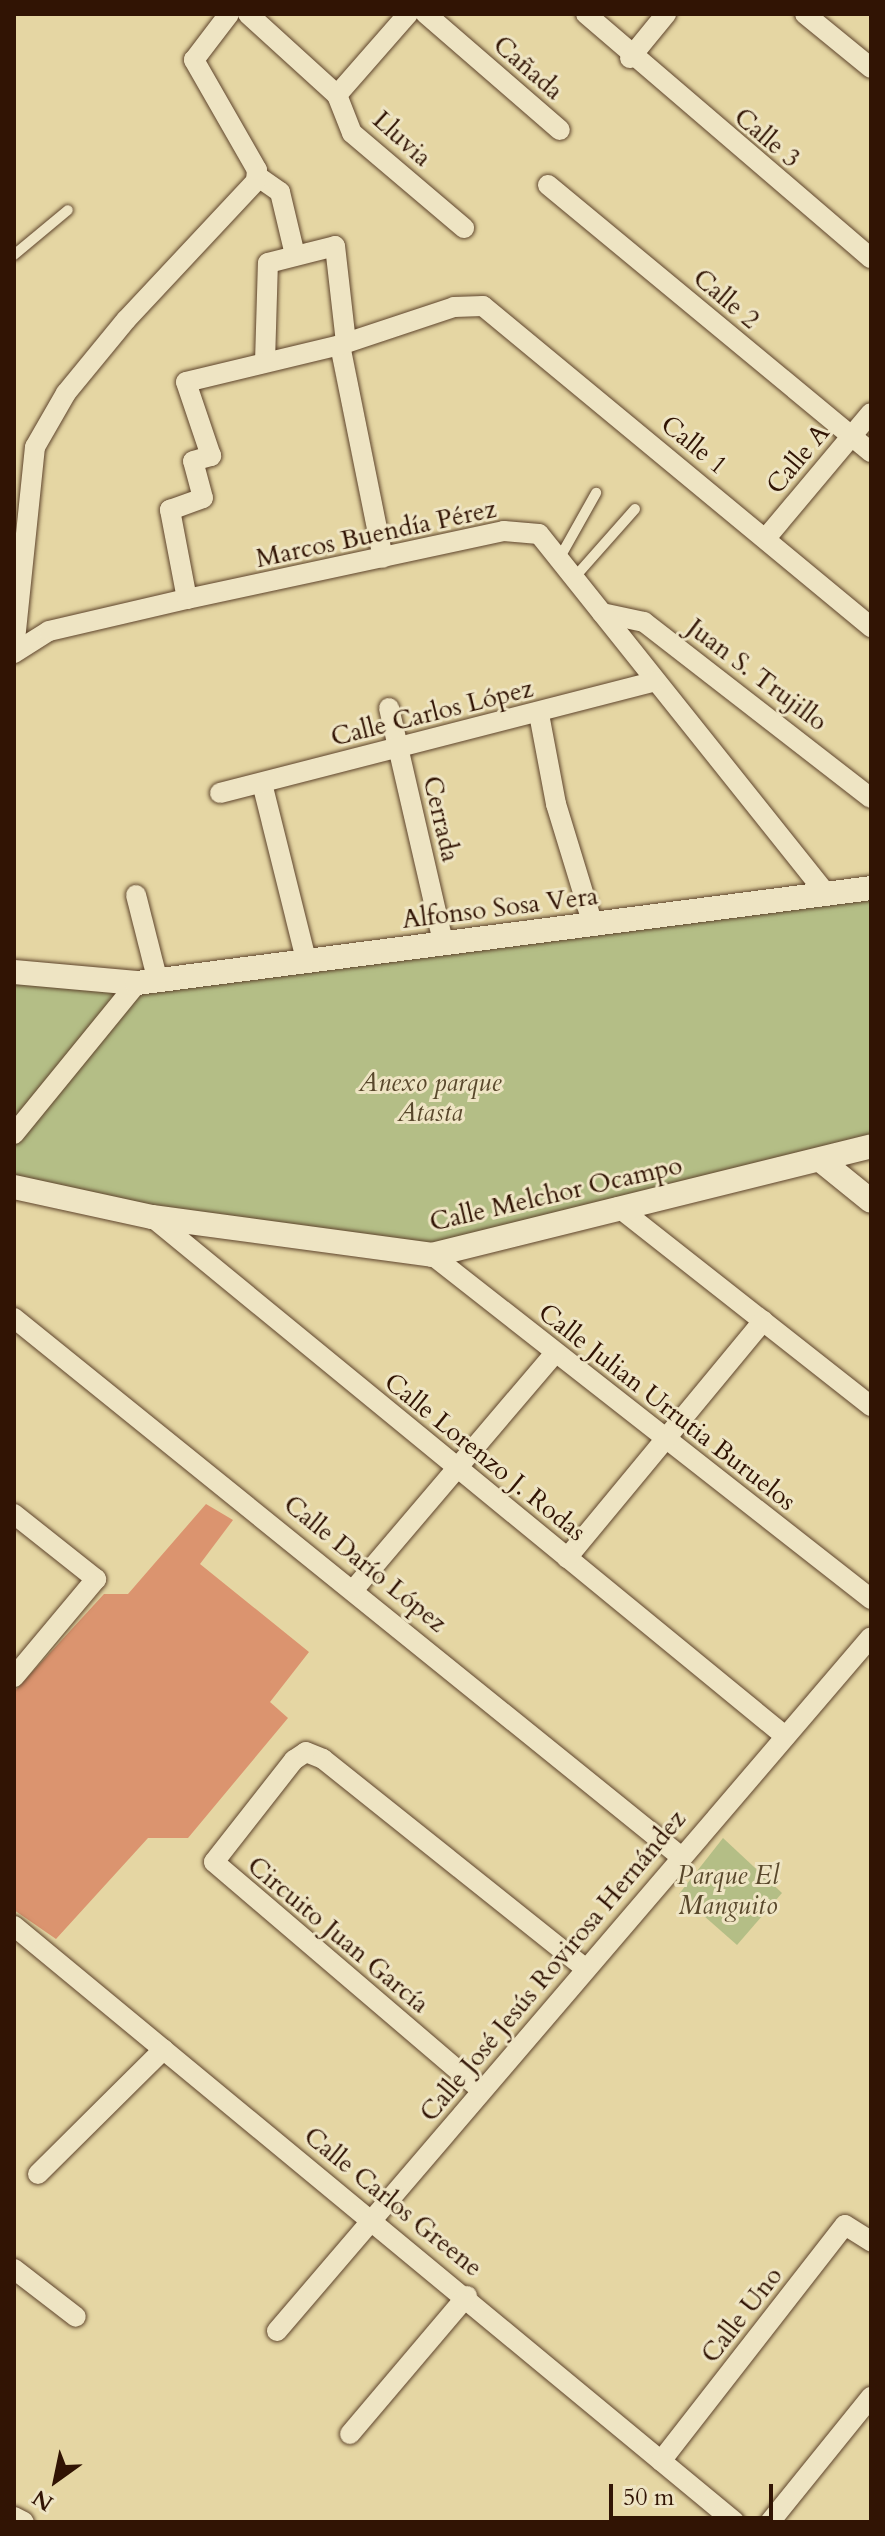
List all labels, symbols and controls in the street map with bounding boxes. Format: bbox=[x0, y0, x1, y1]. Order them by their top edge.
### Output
street label: Cañada bbox=[487, 29, 569, 107]
street label: Calle 3 bbox=[728, 101, 806, 175]
street label: Lluvia bbox=[366, 105, 438, 173]
street label: Calle 2 bbox=[687, 262, 765, 336]
street label: Calle 1 bbox=[654, 409, 734, 481]
street label: Calle A bbox=[760, 418, 836, 500]
street label: Marcos Buendía Pérez bbox=[253, 493, 499, 575]
street label: Juan S. Trujillo bbox=[681, 612, 833, 738]
street label: Calle Carlos López bbox=[328, 673, 536, 753]
street label: Cerrada bbox=[416, 773, 466, 865]
street label: Alfonso Sosa Vera bbox=[400, 880, 600, 936]
park label: Anexo parque Atasta bbox=[359, 1067, 501, 1128]
street label: Calle Melchor Ocampo bbox=[427, 1150, 685, 1238]
street label: Calle Julian Urrutia Buruelos bbox=[532, 1297, 802, 1517]
street label: Calle Lorenzo J. Rodas bbox=[378, 1366, 592, 1548]
street label: Calle Darío López bbox=[277, 1489, 453, 1639]
street label: Calle José Jesús Rovirosa Hernández bbox=[414, 1804, 692, 2128]
street label: Circuito Juan García bbox=[241, 1850, 435, 2020]
park label: Parque El Manguito bbox=[677, 1860, 779, 1922]
street label: Calle Carlos Greene bbox=[298, 2121, 488, 2283]
street label: Calle Uno bbox=[695, 2261, 789, 2369]
north arrow bbox=[16, 2440, 96, 2520]
scale bar bbox=[613, 2468, 777, 2518]
text: 50 m bbox=[623, 2481, 674, 2514]
text: N bbox=[27, 2482, 59, 2518]

